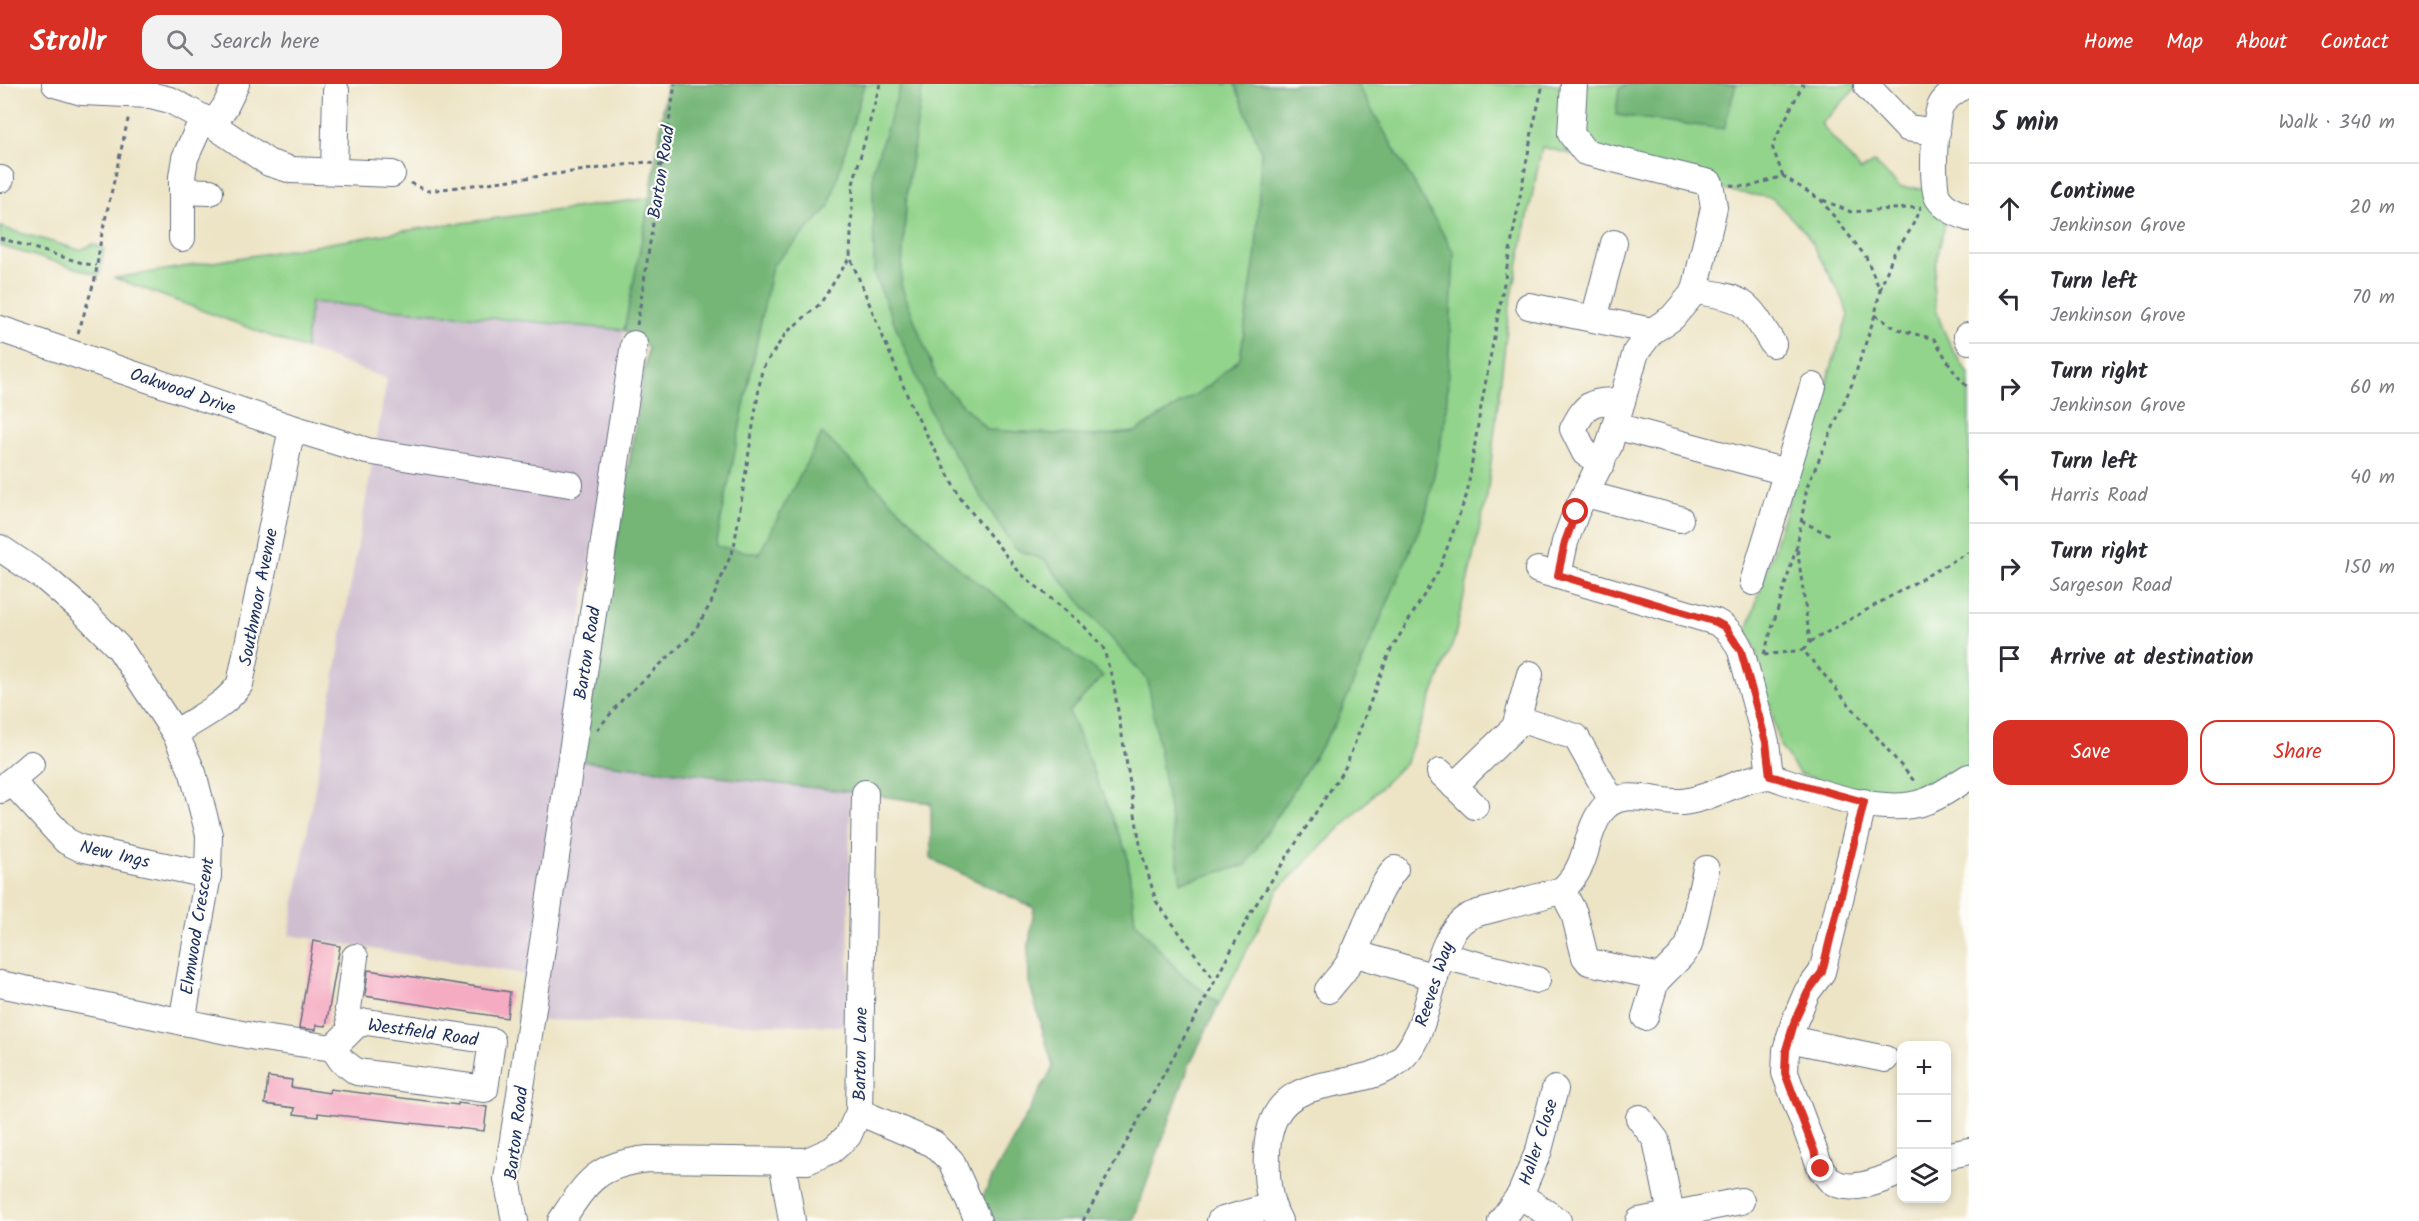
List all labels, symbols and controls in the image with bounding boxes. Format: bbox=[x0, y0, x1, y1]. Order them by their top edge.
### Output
search box bbox=[142, 15, 562, 69]
text: Strollr bbox=[30, 20, 106, 65]
text: Search here bbox=[211, 25, 320, 60]
icon: search bbox=[163, 26, 196, 59]
text: Home bbox=[2084, 26, 2133, 59]
text: Map bbox=[2166, 26, 2203, 59]
text: About bbox=[2236, 26, 2287, 59]
text: Contact bbox=[2320, 26, 2389, 59]
text: 5 min bbox=[1993, 102, 2059, 144]
text: Walk · 340 m bbox=[2279, 107, 2395, 139]
street label: Barton Road bbox=[641, 123, 684, 221]
text: Continue bbox=[2050, 175, 2135, 210]
icon: ahead bbox=[1993, 192, 2026, 225]
text: 20 m bbox=[2349, 192, 2395, 224]
text: Jenkinson Grove bbox=[2050, 210, 2185, 242]
text: Turn left bbox=[2050, 265, 2137, 300]
icon: left bbox=[1993, 282, 2026, 315]
text: 70 m bbox=[2352, 282, 2395, 314]
text: Jenkinson Grove bbox=[2050, 300, 2185, 332]
text: Turn right bbox=[2050, 355, 2148, 390]
street label: Oakwood Drive bbox=[126, 361, 239, 424]
icon: right bbox=[1993, 372, 2026, 405]
text: 60 m bbox=[2350, 372, 2395, 404]
text: Jenkinson Grove bbox=[2050, 390, 2185, 422]
text: Turn left bbox=[2050, 445, 2137, 480]
icon: left bbox=[1993, 462, 2026, 495]
text: 40 m bbox=[2350, 462, 2395, 494]
text: Harris Road bbox=[2050, 480, 2147, 512]
route start bbox=[1562, 498, 1588, 524]
street label: Southmoor Avenue bbox=[232, 526, 287, 669]
text: Turn right bbox=[2050, 535, 2148, 570]
icon: right bbox=[1993, 552, 2026, 585]
text: 150 m bbox=[2344, 552, 2395, 584]
text: Sargeson Road bbox=[2050, 570, 2171, 602]
street label: Barton Road bbox=[567, 604, 610, 702]
text: Arrive at destination bbox=[2050, 641, 2253, 676]
icon: arrive bbox=[1993, 642, 2026, 675]
button: Save bbox=[1993, 720, 2188, 785]
button: Share bbox=[2200, 720, 2395, 785]
street label: New Ings bbox=[77, 833, 153, 878]
street label: Elmwood Crescent bbox=[173, 854, 224, 997]
street label: Reeves Way bbox=[1408, 937, 1463, 1031]
street label: Barton Lane bbox=[846, 1007, 877, 1101]
street label: Westfield Road bbox=[366, 1011, 481, 1056]
map controls bbox=[1897, 1041, 1951, 1203]
button: + bbox=[1897, 1041, 1951, 1095]
street label: Barton Road bbox=[497, 1084, 538, 1182]
street label: Haller Close bbox=[1512, 1095, 1567, 1190]
button: − bbox=[1897, 1095, 1951, 1149]
button: layers bbox=[1897, 1149, 1951, 1203]
route end bbox=[1807, 1155, 1833, 1181]

